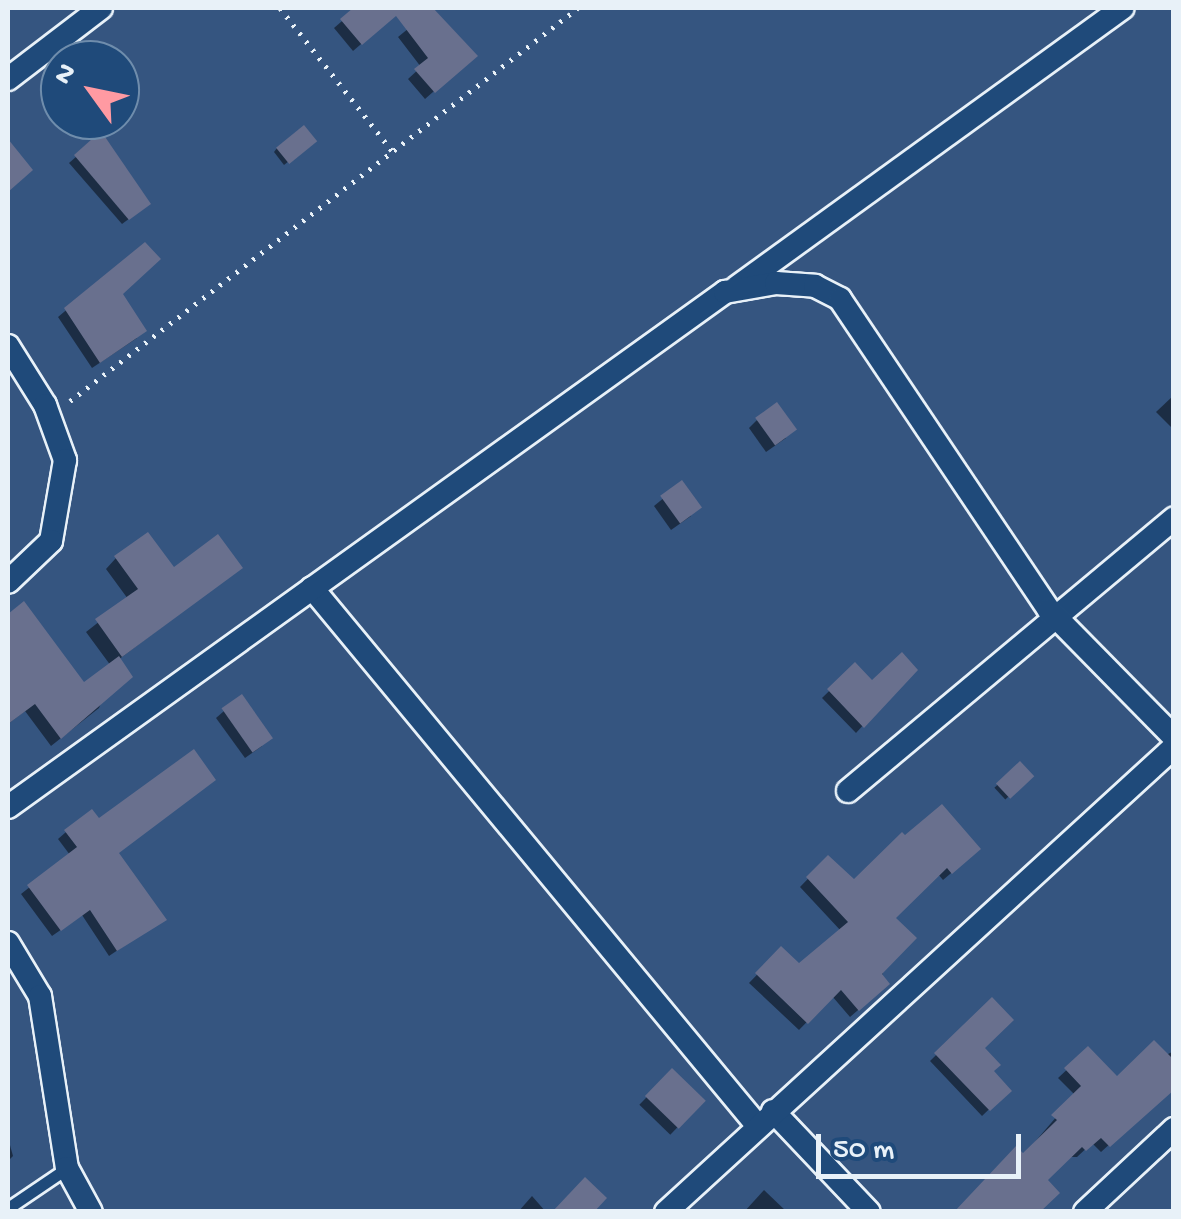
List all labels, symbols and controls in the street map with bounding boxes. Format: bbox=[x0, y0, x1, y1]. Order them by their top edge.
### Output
north arrow bbox=[40, 40, 140, 140]
text: N bbox=[47, 58, 85, 91]
scale bar bbox=[821, 1114, 1026, 1176]
text: 50 m bbox=[833, 1134, 894, 1169]

